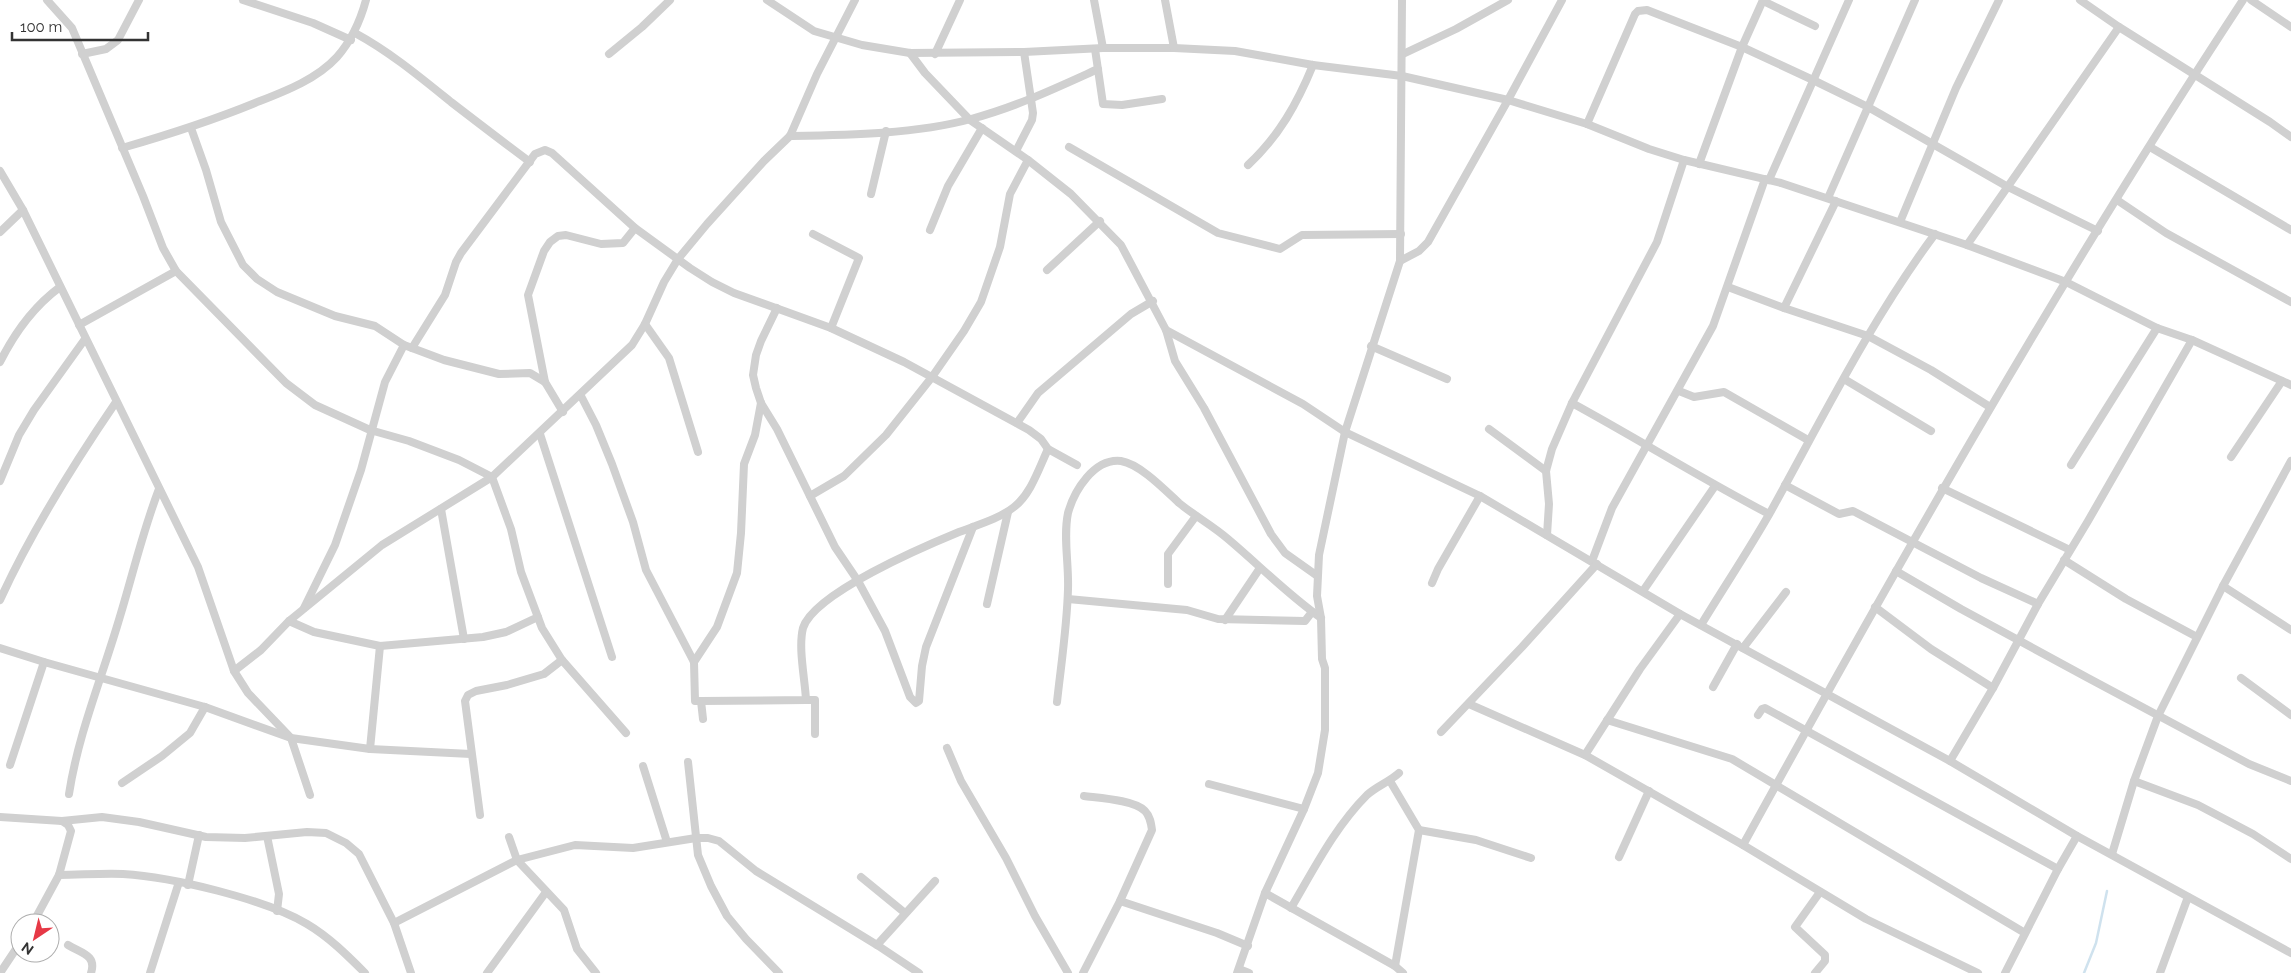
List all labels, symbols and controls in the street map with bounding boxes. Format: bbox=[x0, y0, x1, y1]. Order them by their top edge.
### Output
scale bar bbox=[12, 10, 149, 42]
text: 100 m bbox=[20, 18, 62, 36]
north arrow bbox=[10, 913, 60, 963]
text: N bbox=[19, 939, 37, 958]

